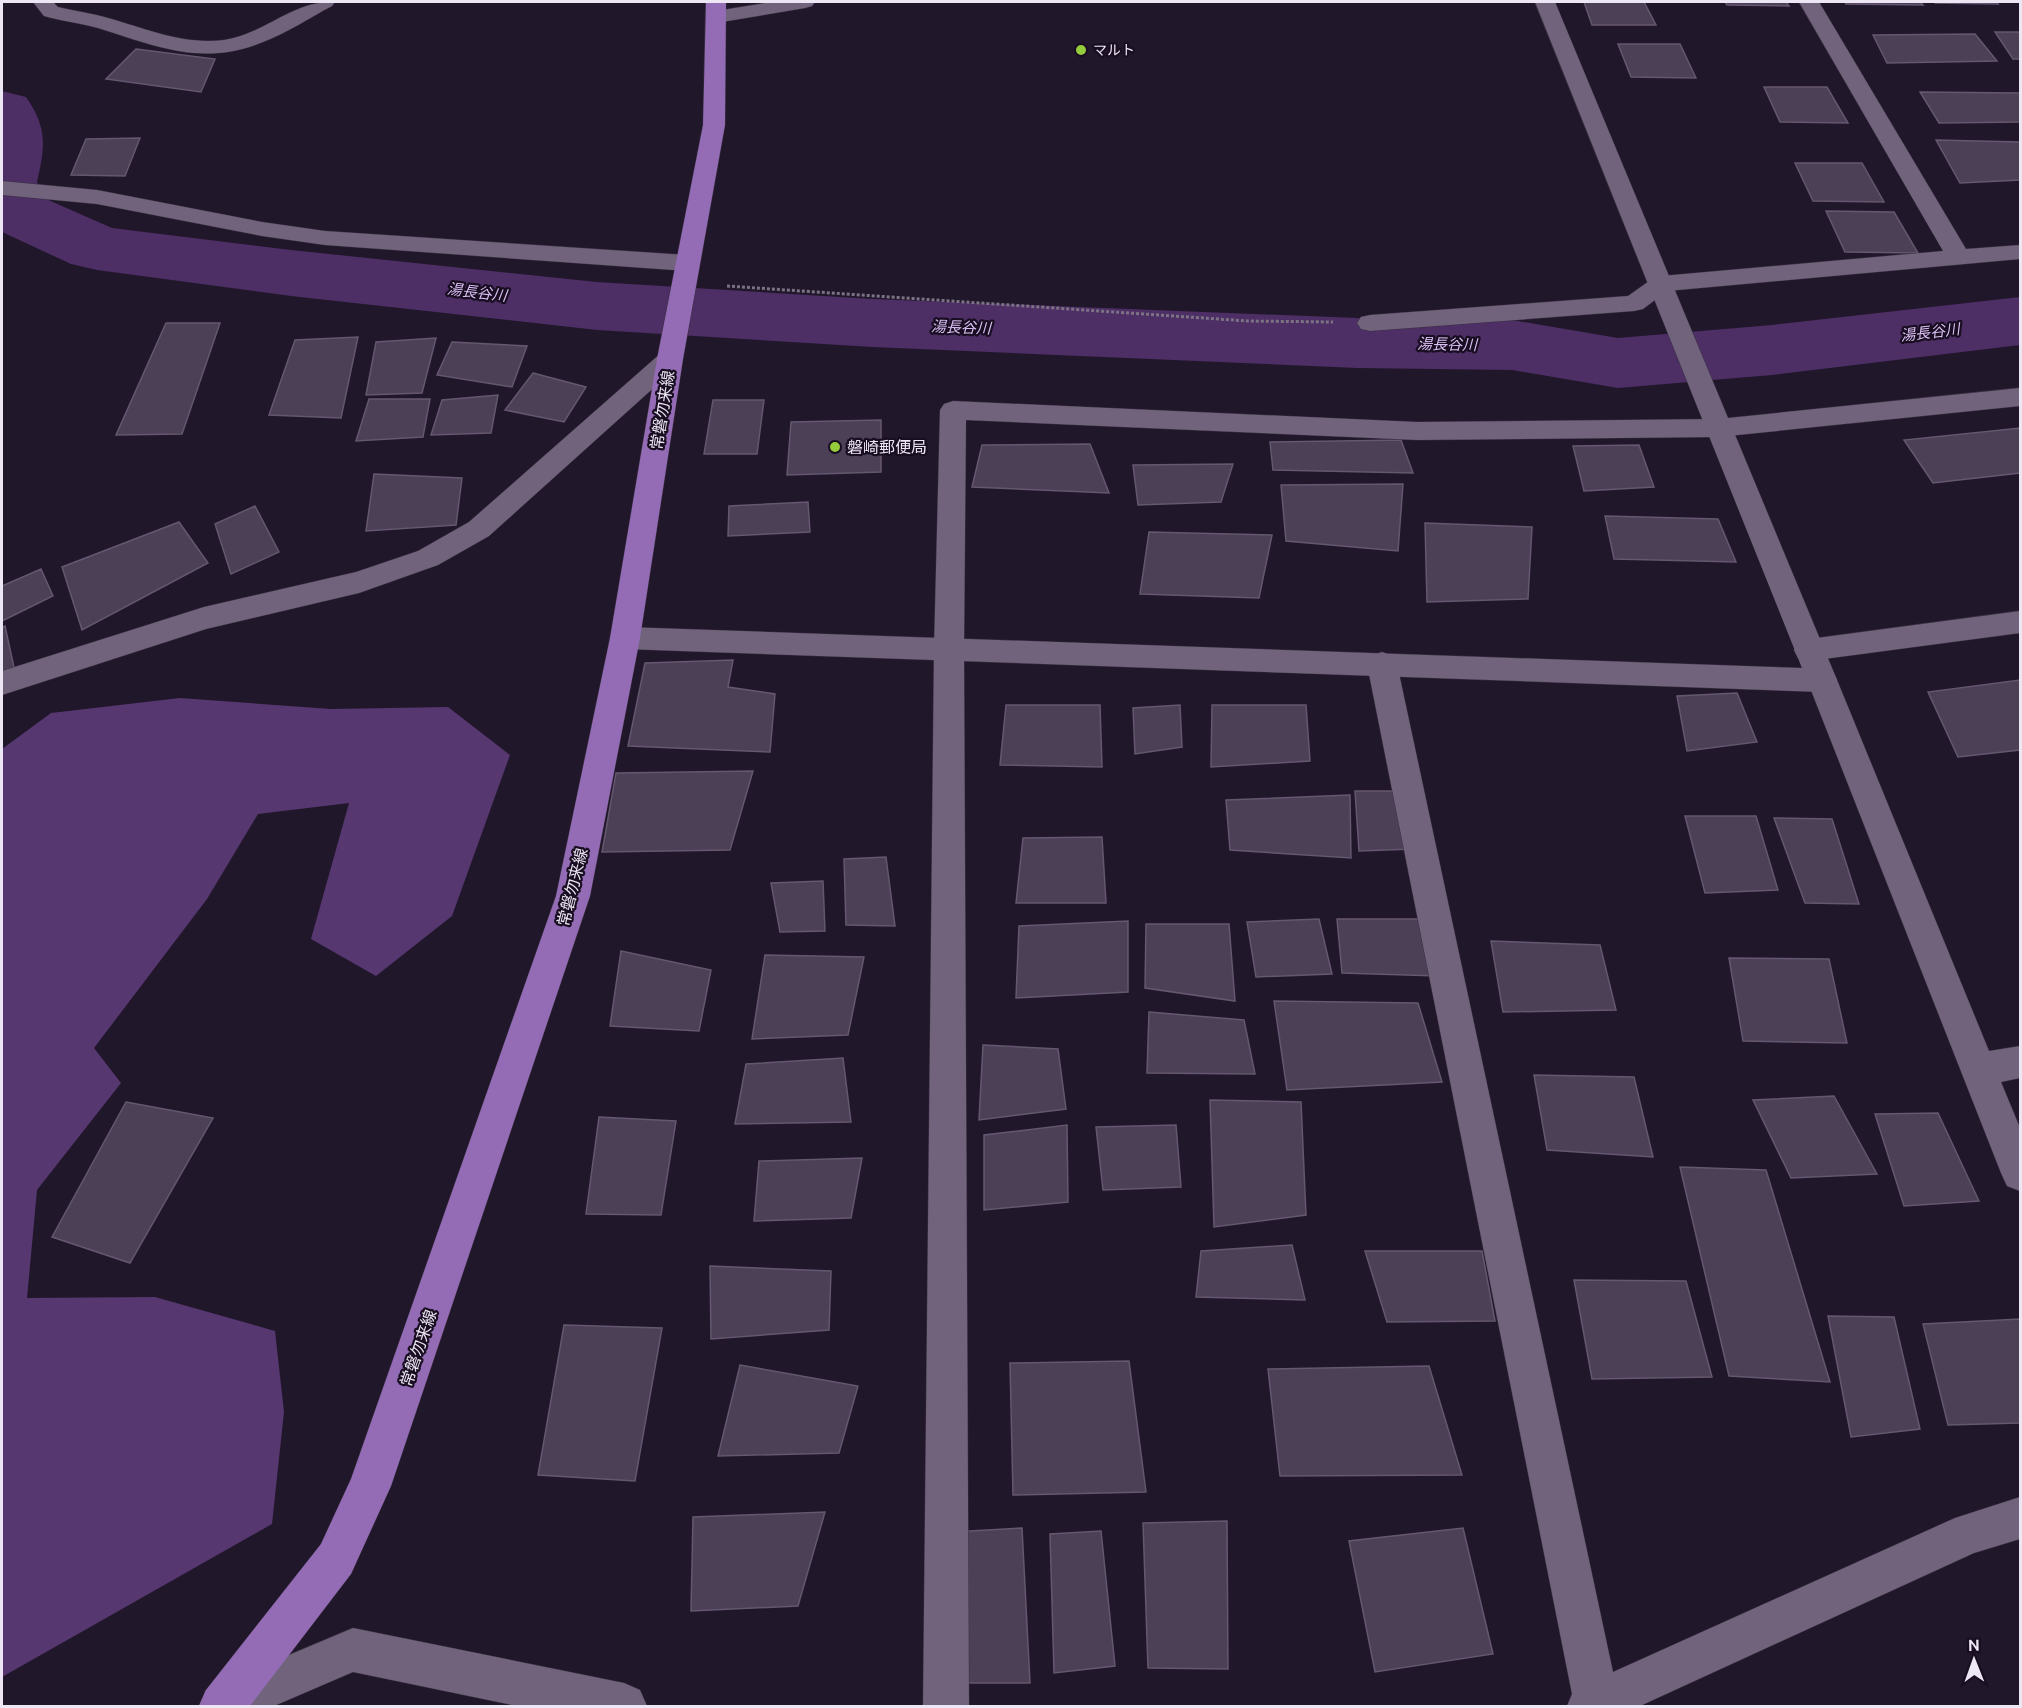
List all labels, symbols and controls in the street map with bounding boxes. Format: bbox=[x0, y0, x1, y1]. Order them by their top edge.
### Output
place label: マルト bbox=[1093, 42, 1135, 58]
marker: マルト bbox=[1074, 43, 1088, 57]
water label: 湯長谷川 bbox=[446, 280, 510, 304]
water label: 湯長谷川 bbox=[931, 317, 993, 337]
water label: 湯長谷川 bbox=[1899, 320, 1963, 344]
water label: 湯長谷川 bbox=[1417, 335, 1479, 353]
street label: 常磐勿来線 bbox=[647, 369, 677, 451]
place label: 磐崎郵便局 bbox=[847, 438, 927, 456]
marker: 磐崎郵便局 bbox=[828, 440, 842, 454]
street label: 常磐勿来線 bbox=[554, 846, 590, 928]
street label: 常磐勿来線 bbox=[396, 1307, 440, 1389]
north arrow bbox=[1944, 1630, 2004, 1690]
text: N bbox=[1968, 1636, 1980, 1654]

